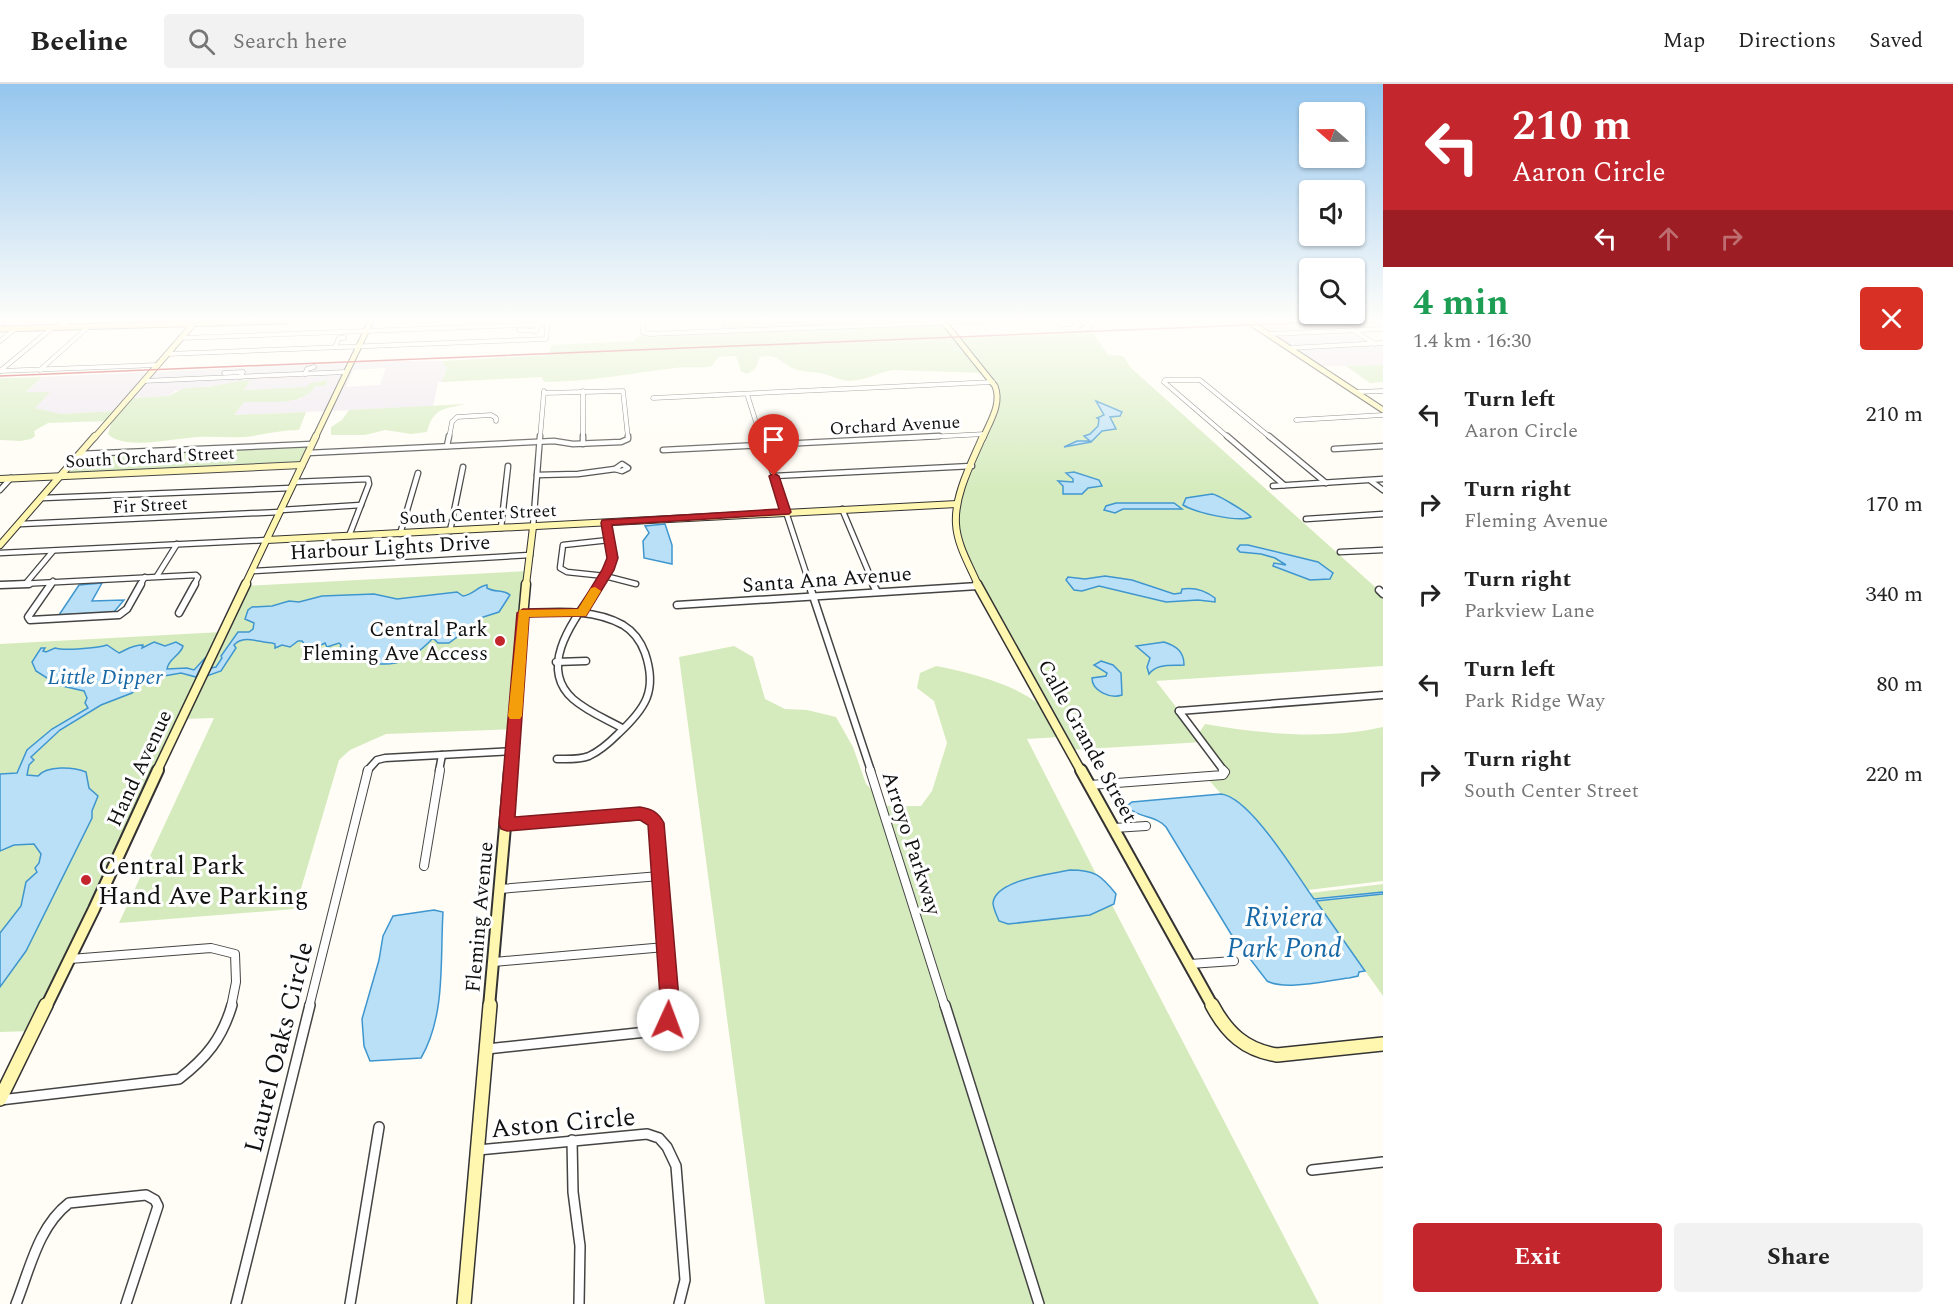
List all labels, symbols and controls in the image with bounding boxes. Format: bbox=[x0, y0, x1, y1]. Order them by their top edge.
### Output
search box bbox=[164, 14, 584, 68]
text: Beeline bbox=[30, 20, 128, 63]
icon: search bbox=[185, 25, 218, 58]
text: Search here bbox=[233, 25, 347, 58]
text: Map bbox=[1663, 25, 1705, 57]
text: Directions bbox=[1738, 25, 1836, 57]
text: Saved bbox=[1869, 25, 1923, 57]
text: 210 m bbox=[1512, 95, 1631, 158]
north arrow bbox=[1299, 102, 1365, 168]
map controls bbox=[1299, 102, 1365, 324]
icon: left bbox=[1413, 108, 1491, 186]
text: Aaron Circle bbox=[1512, 152, 1666, 194]
button: sound bbox=[1299, 180, 1365, 246]
icon: left bbox=[1589, 222, 1622, 255]
icon: ahead bbox=[1652, 222, 1685, 255]
icon: right bbox=[1715, 222, 1748, 255]
button: search bbox=[1299, 258, 1365, 324]
text: 4 min bbox=[1413, 276, 1509, 331]
button: close bbox=[1860, 287, 1923, 350]
text: 1.4 km · 16:30 bbox=[1413, 326, 1531, 356]
text: Turn left bbox=[1464, 383, 1556, 416]
icon: left bbox=[1413, 398, 1446, 431]
text: 210 m bbox=[1866, 398, 1923, 431]
street label: Orchard Avenue bbox=[829, 409, 961, 442]
pin bbox=[748, 414, 799, 476]
text: Aaron Circle bbox=[1464, 416, 1578, 446]
icon: arrive bbox=[757, 423, 790, 456]
street label: South Orchard Street bbox=[65, 440, 235, 475]
text: Turn right bbox=[1464, 473, 1571, 506]
icon: right bbox=[1413, 488, 1446, 521]
text: 170 m bbox=[1866, 488, 1923, 521]
street label: Fir Street bbox=[112, 490, 188, 521]
street label: South Center Street bbox=[399, 497, 557, 532]
text: Fleming Avenue bbox=[1464, 506, 1608, 536]
street label: Harbour Lights Drive bbox=[289, 527, 491, 569]
street label: Santa Ana Avenue bbox=[741, 558, 913, 602]
text: Turn right bbox=[1464, 563, 1571, 596]
icon: right bbox=[1413, 578, 1446, 611]
text: 340 m bbox=[1866, 578, 1923, 611]
text: Parkview Lane bbox=[1464, 596, 1595, 626]
place label: Central Park Fleming Ave Access bbox=[302, 614, 488, 670]
marker: Central Park Fleming Ave Access bbox=[493, 634, 507, 648]
text: Turn left bbox=[1464, 653, 1556, 686]
street label: Calle Grande Street bbox=[1029, 654, 1145, 829]
water label: Little Dipper bbox=[47, 661, 163, 694]
icon: left bbox=[1413, 668, 1446, 701]
text: 80 m bbox=[1877, 668, 1923, 701]
text: Park Ridge Way bbox=[1464, 686, 1605, 716]
street label: Hand Avenue bbox=[99, 705, 181, 832]
text: Turn right bbox=[1464, 743, 1571, 776]
icon: right bbox=[1413, 758, 1446, 791]
text: 220 m bbox=[1866, 758, 1923, 791]
street label: Arroyo Parkway bbox=[873, 767, 950, 920]
text: South Center Street bbox=[1464, 776, 1639, 806]
street label: Fleming Avenue bbox=[457, 840, 503, 994]
place label: Central Park Hand Ave Parking bbox=[98, 846, 308, 916]
marker: Central Park Hand Ave Parking bbox=[79, 873, 93, 887]
water label: Riviera Park Pond bbox=[1226, 897, 1342, 970]
street label: Laurel Oaks Circle bbox=[233, 938, 325, 1157]
position arrow bbox=[636, 988, 700, 1052]
street label: Aston Circle bbox=[489, 1097, 637, 1149]
button: Exit bbox=[1413, 1223, 1662, 1292]
button: Share bbox=[1674, 1223, 1923, 1292]

